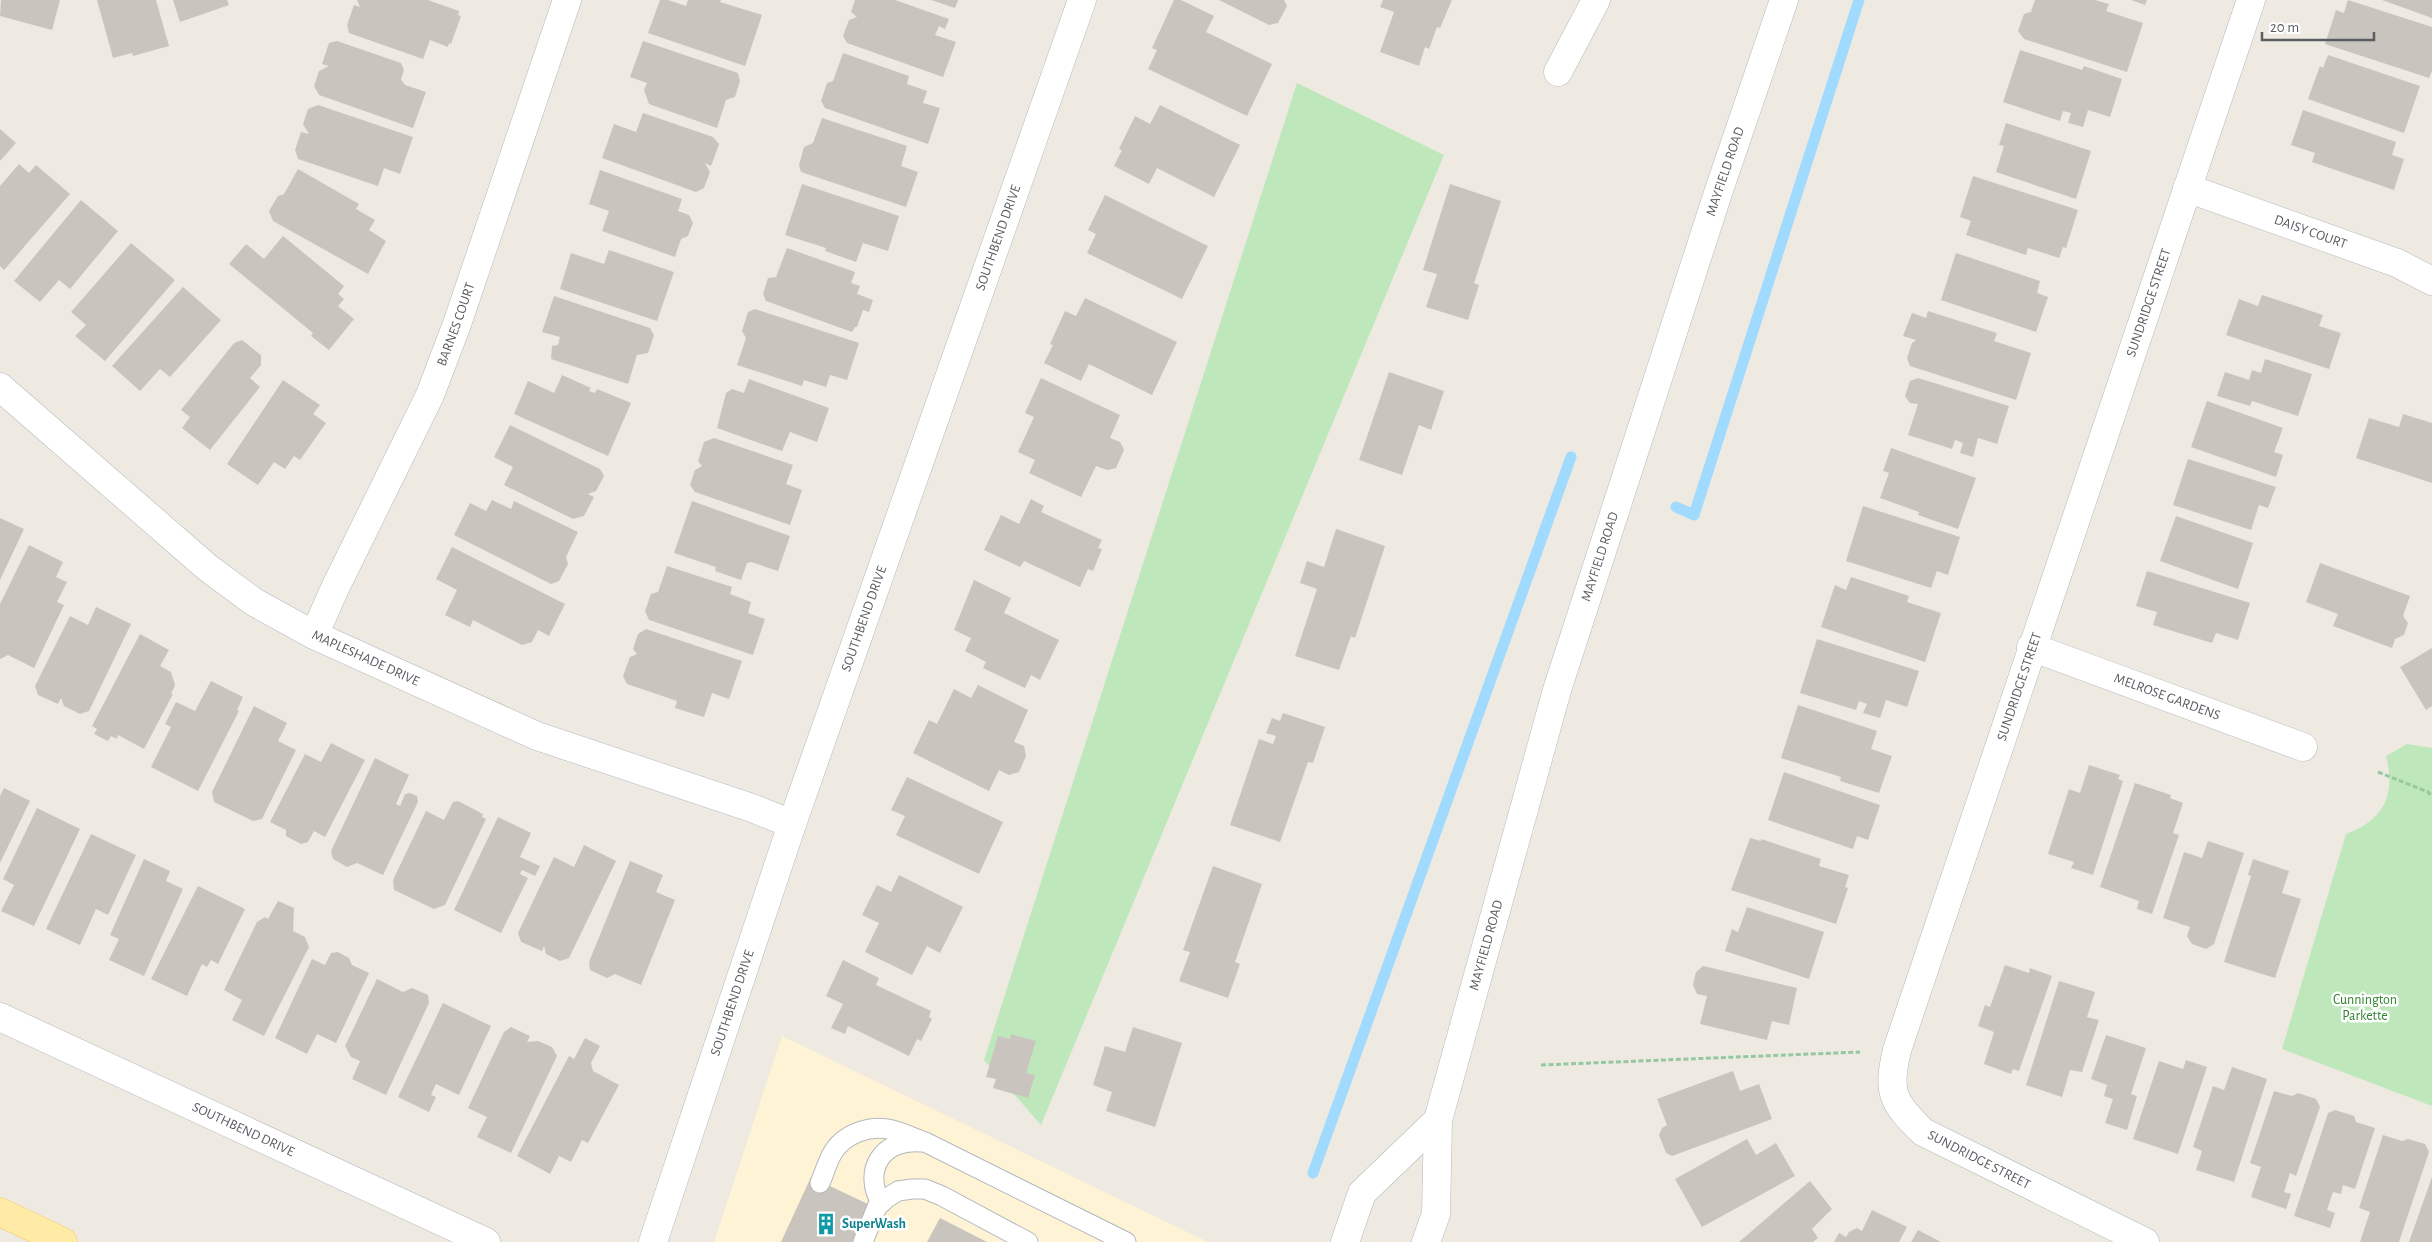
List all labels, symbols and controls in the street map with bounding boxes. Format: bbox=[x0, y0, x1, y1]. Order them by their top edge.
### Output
scale bar bbox=[2262, 10, 2374, 42]
text: 20 m bbox=[2270, 20, 2299, 35]
street label: MAYFIELD ROAD bbox=[1704, 125, 1747, 218]
street label: SOUTHBEND DRIVE bbox=[973, 183, 1023, 292]
street label: DAISY COURT bbox=[2272, 213, 2349, 251]
street label: SUNDRIDGE STREET bbox=[2124, 247, 2174, 359]
street label: BARNES COURT bbox=[435, 281, 478, 368]
street label: MAYFIELD ROAD bbox=[1579, 510, 1621, 603]
street label: SOUTHBEND DRIVE bbox=[839, 564, 889, 673]
street label: MAPLESHADE DRIVE bbox=[310, 628, 422, 689]
street label: SUNDRIDGE STREET bbox=[1995, 630, 2044, 743]
street label: MELROSE GARDENS bbox=[2112, 671, 2222, 723]
street label: MAYFIELD ROAD bbox=[1467, 899, 1506, 992]
street label: SOUTHBEND DRIVE bbox=[708, 948, 757, 1058]
park label: Cunnington Parkette bbox=[2333, 993, 2397, 1023]
street label: SOUTHBEND DRIVE bbox=[190, 1100, 297, 1159]
street label: SUNDRIDGE STREET bbox=[1925, 1128, 2033, 1192]
building icon: SuperWash bbox=[813, 1211, 839, 1237]
place label: SuperWash bbox=[842, 1217, 906, 1231]

